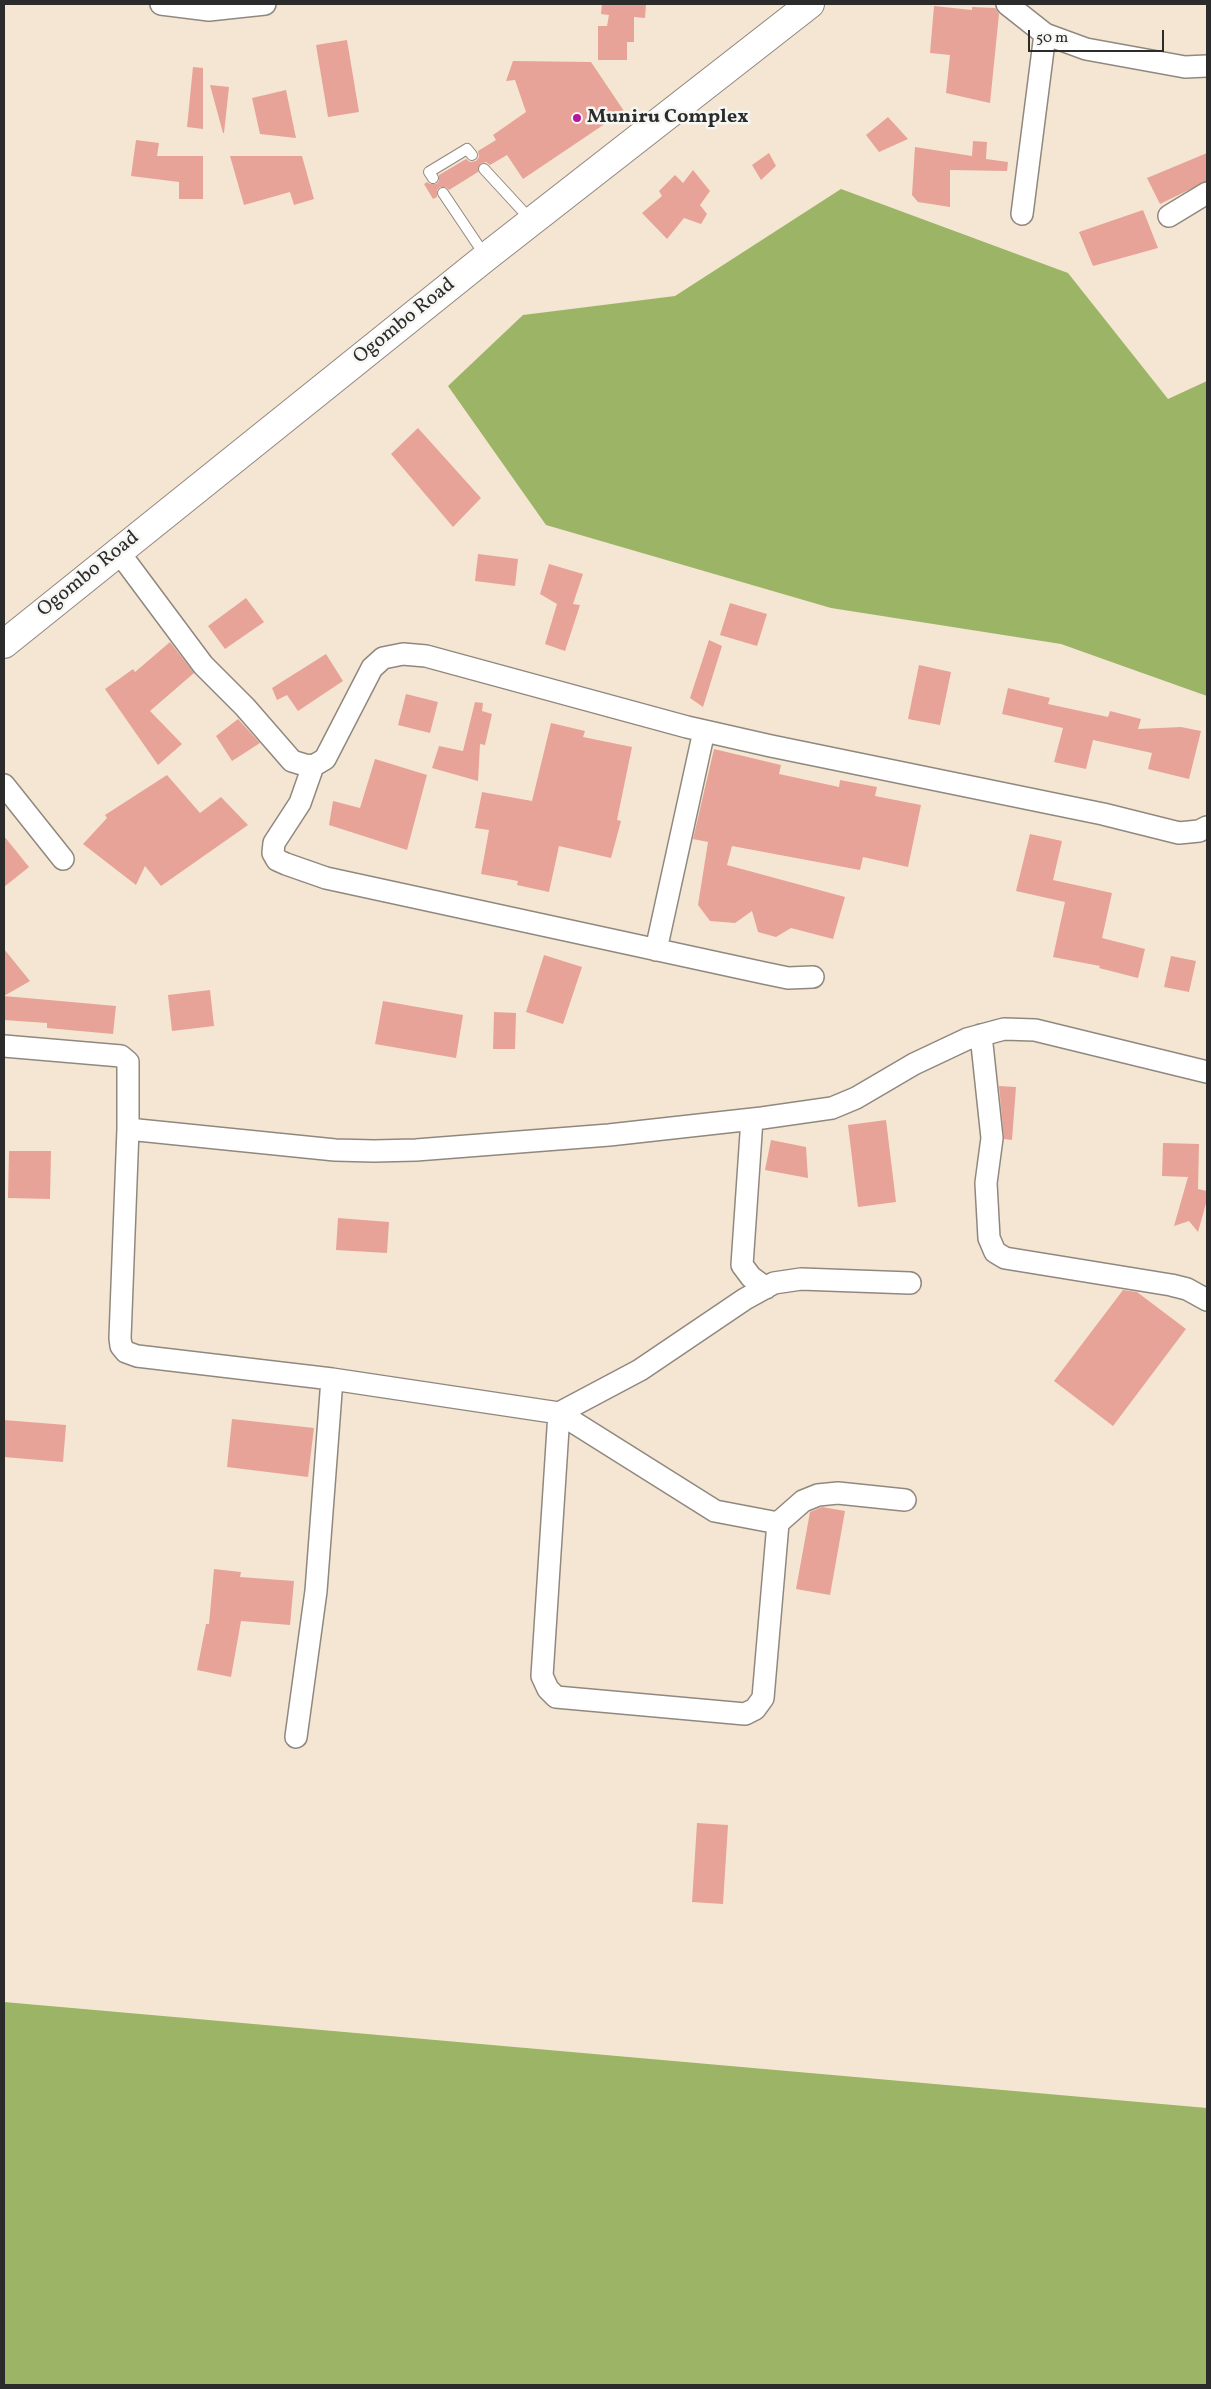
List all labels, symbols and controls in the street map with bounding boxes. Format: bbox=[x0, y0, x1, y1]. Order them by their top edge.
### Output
scale bar bbox=[1031, 20, 1167, 52]
text: 50 m bbox=[1036, 28, 1068, 49]
place label: Muniru Complex bbox=[587, 106, 748, 130]
marker: Muniru Complex bbox=[571, 112, 583, 124]
street label: Ogombo Road bbox=[349, 274, 461, 370]
street label: Ogombo Road bbox=[33, 527, 145, 623]

